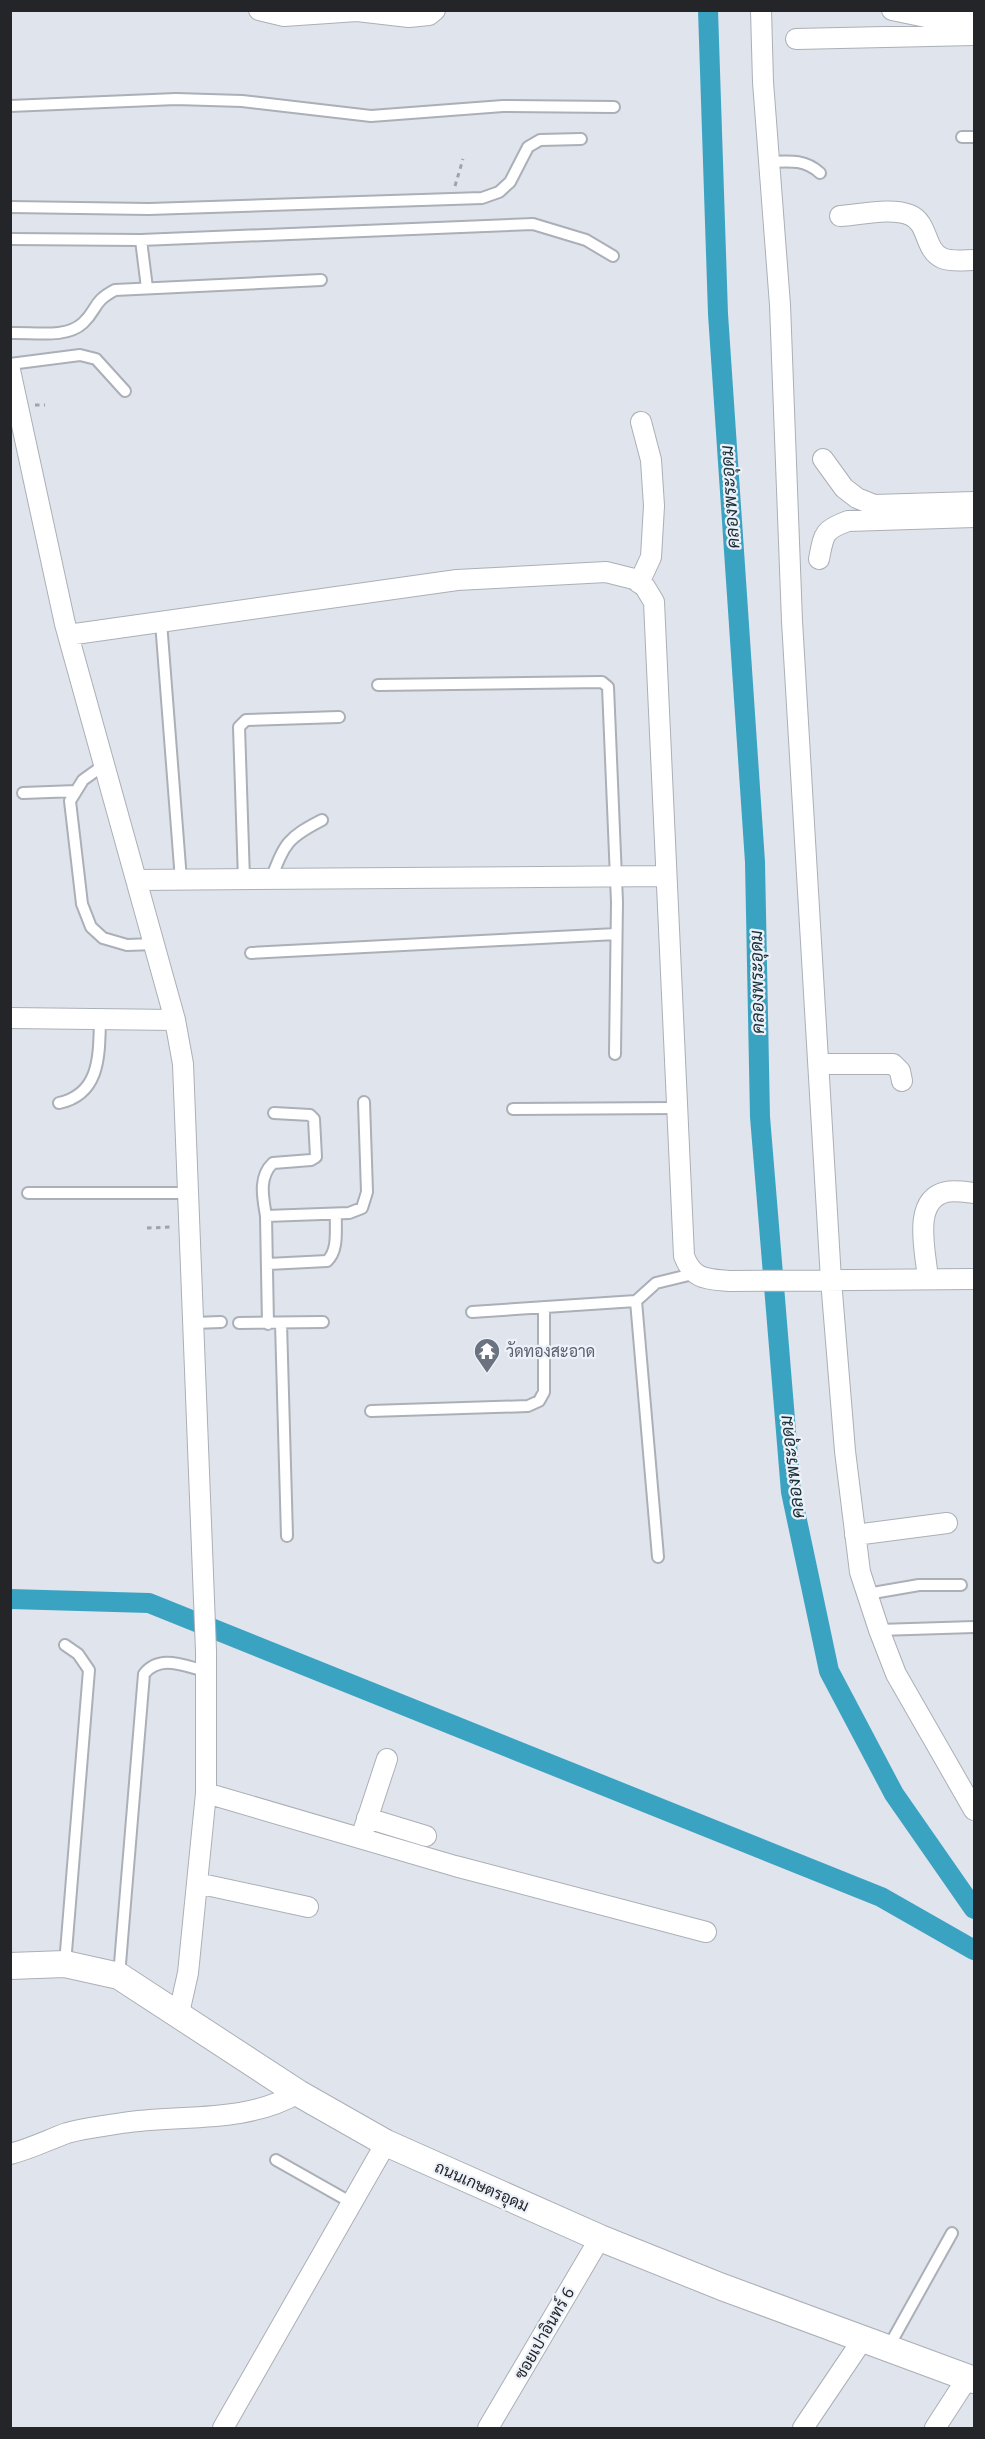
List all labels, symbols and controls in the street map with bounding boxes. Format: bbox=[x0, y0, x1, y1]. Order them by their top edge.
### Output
water label: คลองพระอุดม bbox=[713, 444, 746, 550]
water label: คลองพระอุดม bbox=[743, 930, 770, 1034]
temple icon: วัดทองสะอาด bbox=[472, 1336, 502, 1374]
place label: วัดทองสะอาด bbox=[506, 1340, 595, 1362]
water label: คลองพระอุดม bbox=[773, 1414, 810, 1520]
street label: ถนนเกษตรอุดม bbox=[431, 2155, 533, 2217]
street label: ซอยเปาอินทร์ 6 bbox=[508, 2283, 579, 2383]

